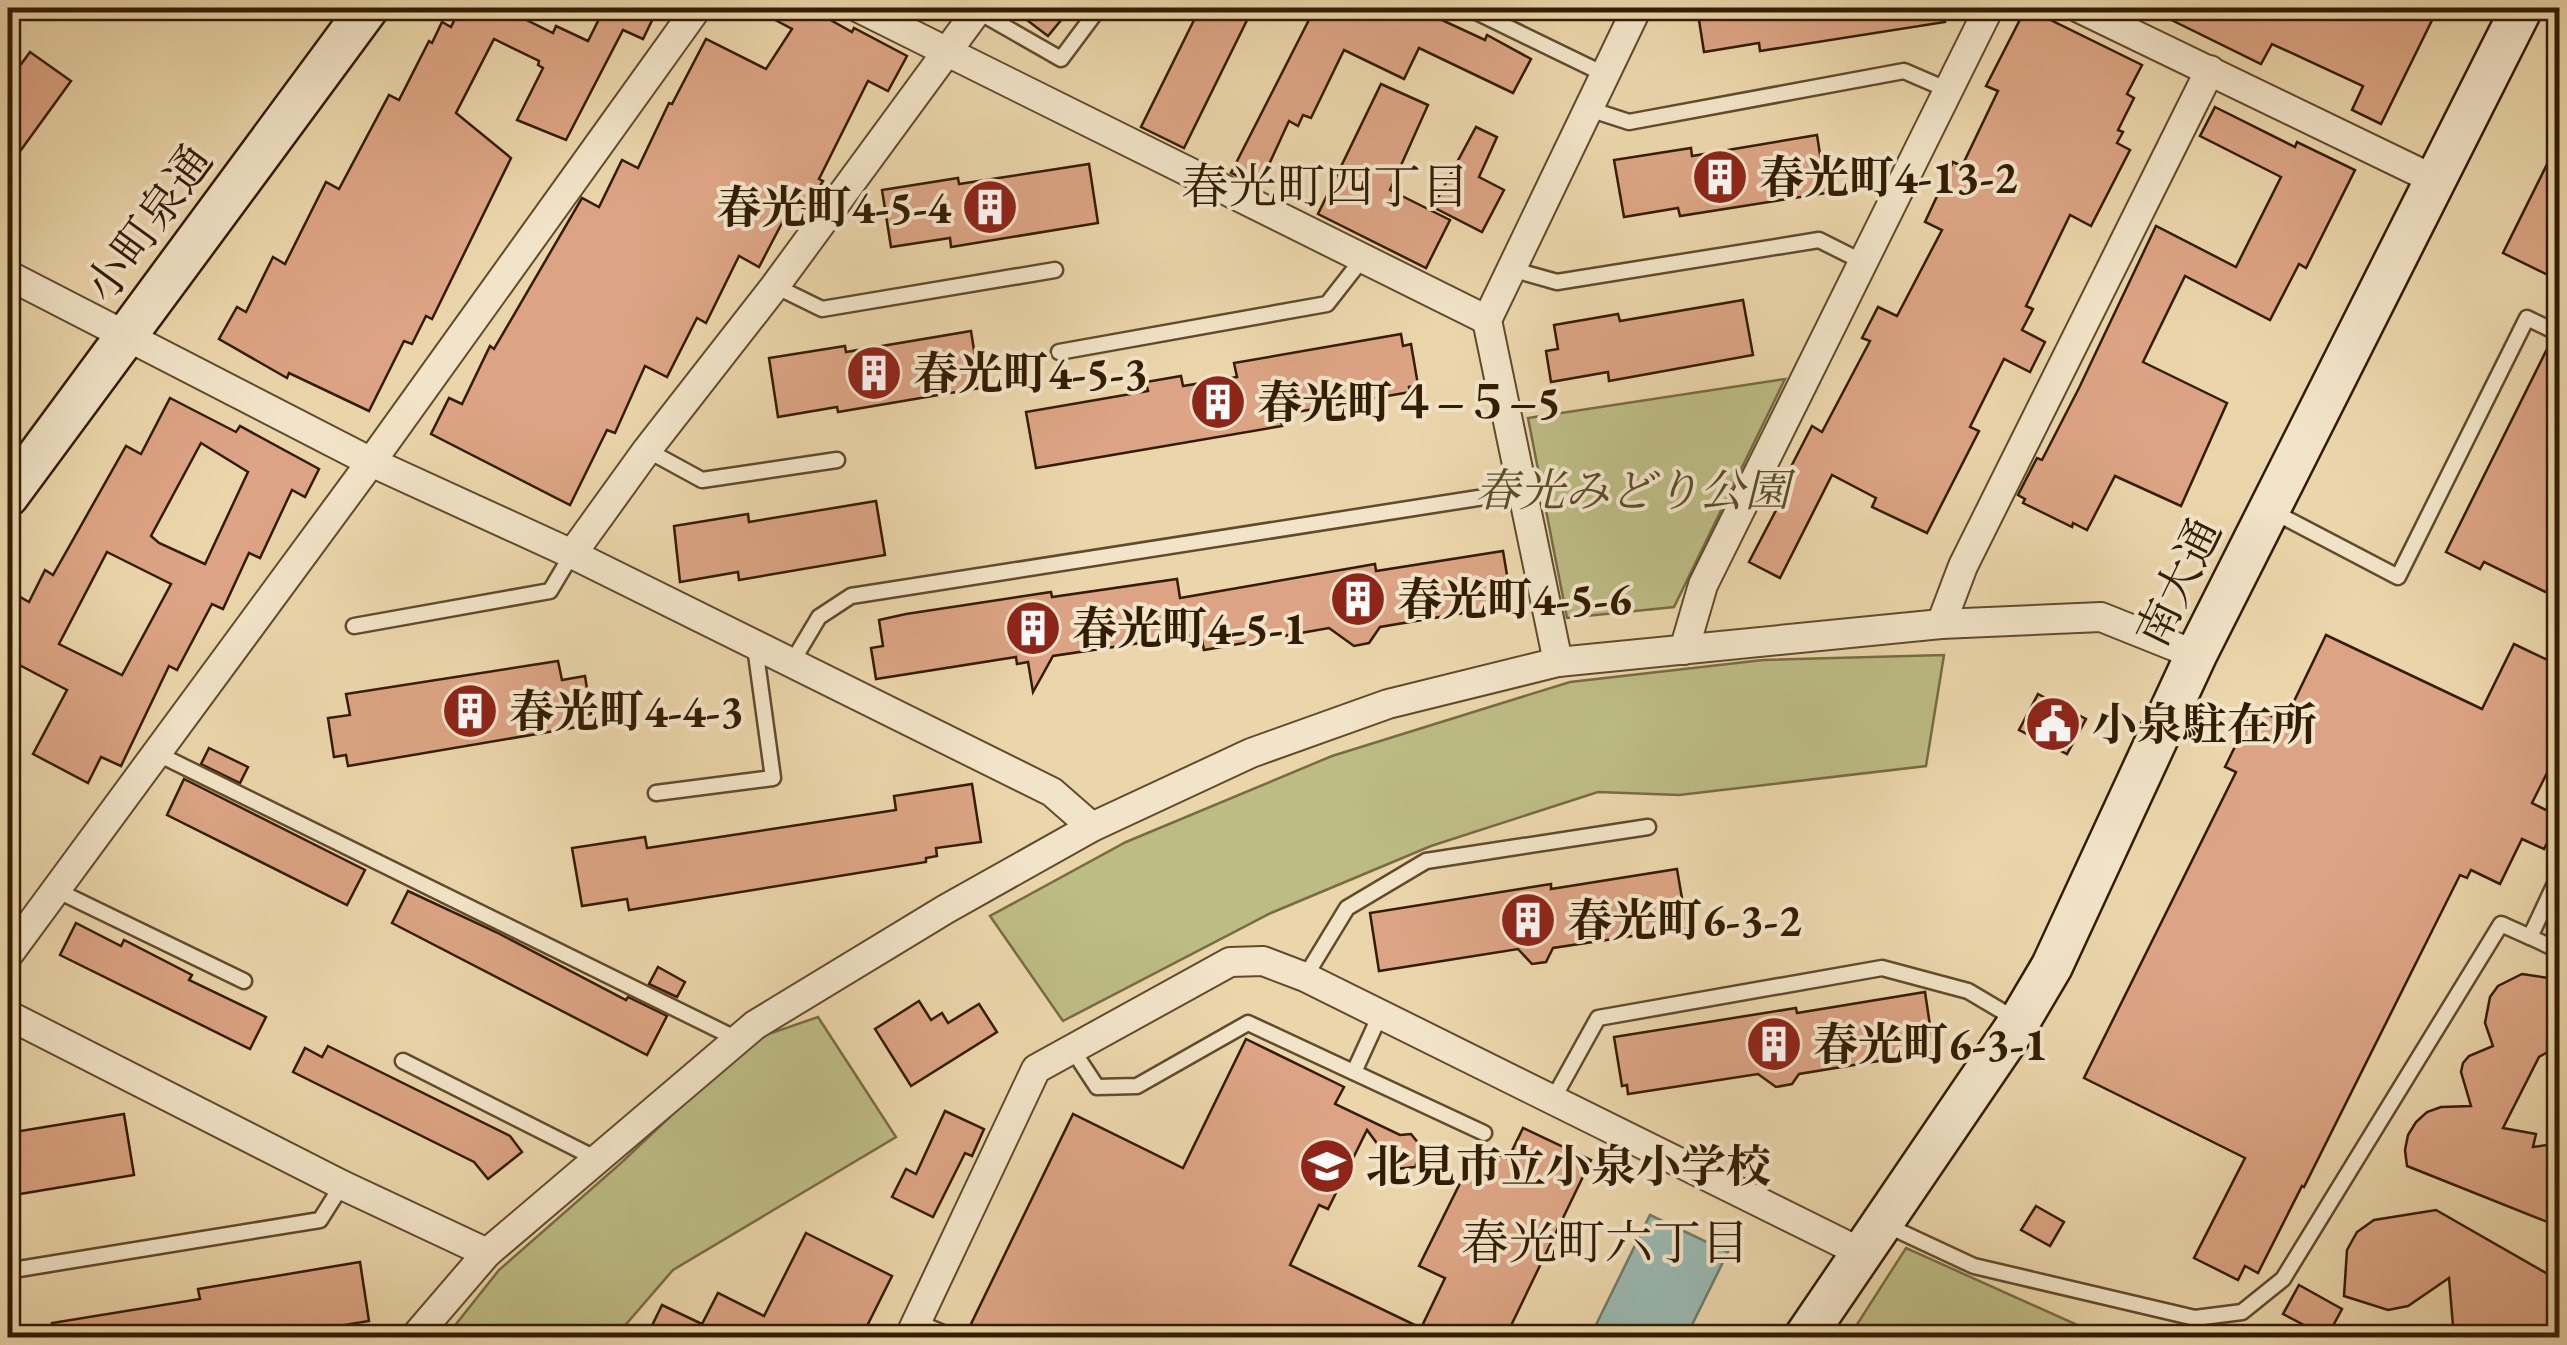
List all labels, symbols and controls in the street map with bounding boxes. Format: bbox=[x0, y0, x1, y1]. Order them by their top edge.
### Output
street label: 小町泉通 bbox=[72, 133, 224, 313]
building icon: 春光町4-13-2 bbox=[1690, 147, 1750, 207]
place label: 春光町4-13-2 bbox=[1759, 148, 2018, 206]
district label: 春光町四丁目 bbox=[1181, 155, 1469, 217]
building icon: 春光町4-5-4 bbox=[960, 177, 1020, 237]
place label: 春光町4-5-4 bbox=[716, 178, 952, 236]
building icon: 春光町4-5-3 bbox=[844, 343, 904, 403]
place label: 春光町4-5-3 bbox=[913, 344, 1148, 402]
building icon: 春光町４−５−5 bbox=[1188, 372, 1248, 432]
place label: 春光町４−５−5 bbox=[1257, 373, 1561, 431]
park label: 春光みどり公園 bbox=[1474, 461, 1796, 519]
street label: 南大通 bbox=[2122, 509, 2234, 655]
building icon: 春光町4-5-6 bbox=[1328, 569, 1388, 629]
place label: 春光町4-5-6 bbox=[1397, 570, 1632, 628]
building icon: 春光町4-5-1 bbox=[1003, 598, 1063, 658]
place label: 春光町4-5-1 bbox=[1072, 599, 1307, 657]
building icon: 春光町4-4-3 bbox=[440, 681, 500, 741]
place label: 春光町4-4-3 bbox=[509, 682, 744, 740]
public building icon: 小泉駐在所 bbox=[2023, 694, 2083, 754]
place label: 小泉駐在所 bbox=[2092, 695, 2317, 753]
building icon: 春光町6-3-2 bbox=[1498, 890, 1558, 950]
place label: 春光町6-3-2 bbox=[1567, 891, 1802, 949]
building icon: 春光町6-3-1 bbox=[1744, 1014, 1804, 1074]
place label: 春光町6-3-1 bbox=[1813, 1015, 2048, 1073]
school or university icon: 北見市立小泉小学校 bbox=[1297, 1136, 1357, 1196]
place label: 北見市立小泉小学校 bbox=[1366, 1137, 1771, 1195]
district label: 春光町六丁目 bbox=[1461, 1211, 1749, 1273]

